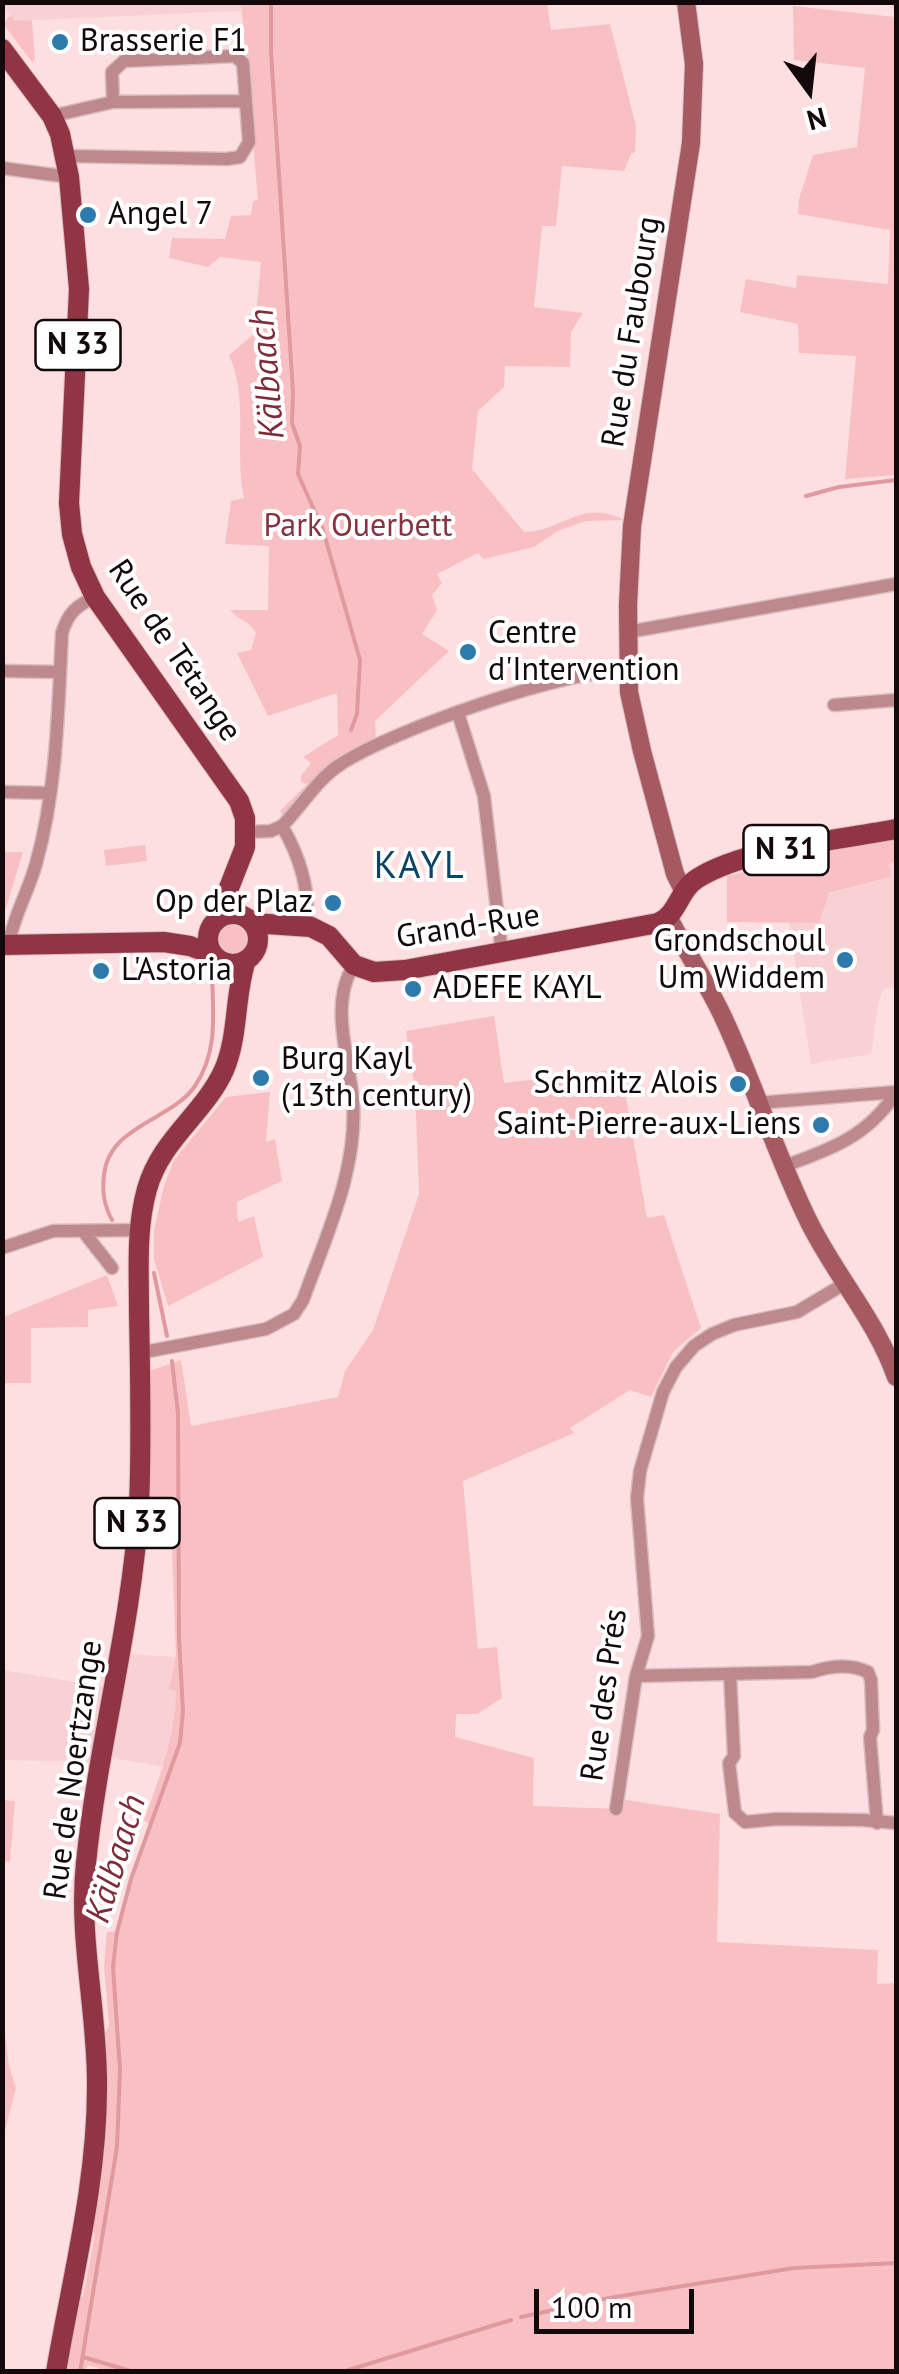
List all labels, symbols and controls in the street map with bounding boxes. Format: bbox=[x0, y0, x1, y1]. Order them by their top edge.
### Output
place label: Brasserie F1 bbox=[80, 23, 247, 61]
marker: Brasserie F1 bbox=[49, 31, 71, 53]
north arrow bbox=[759, 40, 859, 140]
text: N bbox=[803, 99, 831, 140]
place label: Angel 7 bbox=[108, 196, 213, 234]
marker: Angel 7 bbox=[77, 204, 99, 226]
street label: Rue du Faubourg bbox=[595, 214, 669, 450]
water label: Kälbaach bbox=[241, 307, 295, 441]
road number: N 33 bbox=[36, 320, 120, 370]
park label: Park Ouerbett bbox=[264, 508, 452, 546]
street label: Rue de Tétange bbox=[99, 553, 249, 749]
place label: Centre d'Intervention bbox=[488, 615, 680, 690]
marker: Centre d'Intervention bbox=[457, 641, 479, 663]
road number: N 31 bbox=[744, 825, 828, 875]
district label: KAYL bbox=[374, 844, 466, 890]
place label: Op der Plaz bbox=[155, 884, 313, 922]
marker: Op der Plaz bbox=[322, 892, 344, 914]
street label: Grand-Rue bbox=[393, 897, 543, 957]
place label: Grondschoul Um Widdem bbox=[654, 923, 825, 998]
marker: Grondschoul Um Widdem bbox=[834, 949, 856, 971]
place label: L'Astoria bbox=[121, 952, 232, 990]
marker: L'Astoria bbox=[90, 960, 112, 982]
place label: ADEFE KAYL bbox=[433, 970, 602, 1008]
marker: ADEFE KAYL bbox=[402, 978, 424, 1000]
place label: Burg Kayl (13th century) bbox=[281, 1041, 472, 1116]
place label: Schmitz Alois bbox=[534, 1065, 718, 1103]
marker: Burg Kayl (13th century) bbox=[250, 1067, 272, 1089]
marker: Schmitz Alois bbox=[727, 1073, 749, 1095]
place label: Saint-Pierre-aux-Liens bbox=[496, 1106, 801, 1144]
marker: Saint-Pierre-aux-Liens bbox=[810, 1114, 832, 1136]
road number: N 33 bbox=[94, 1498, 180, 1548]
street label: Rue des Prés bbox=[574, 1606, 636, 1784]
street label: Rue de Noertzange bbox=[37, 1638, 111, 1902]
water label: Kälbaach bbox=[78, 1790, 156, 1928]
scale bar bbox=[539, 2269, 699, 2331]
text: 100 m bbox=[551, 2287, 632, 2326]

